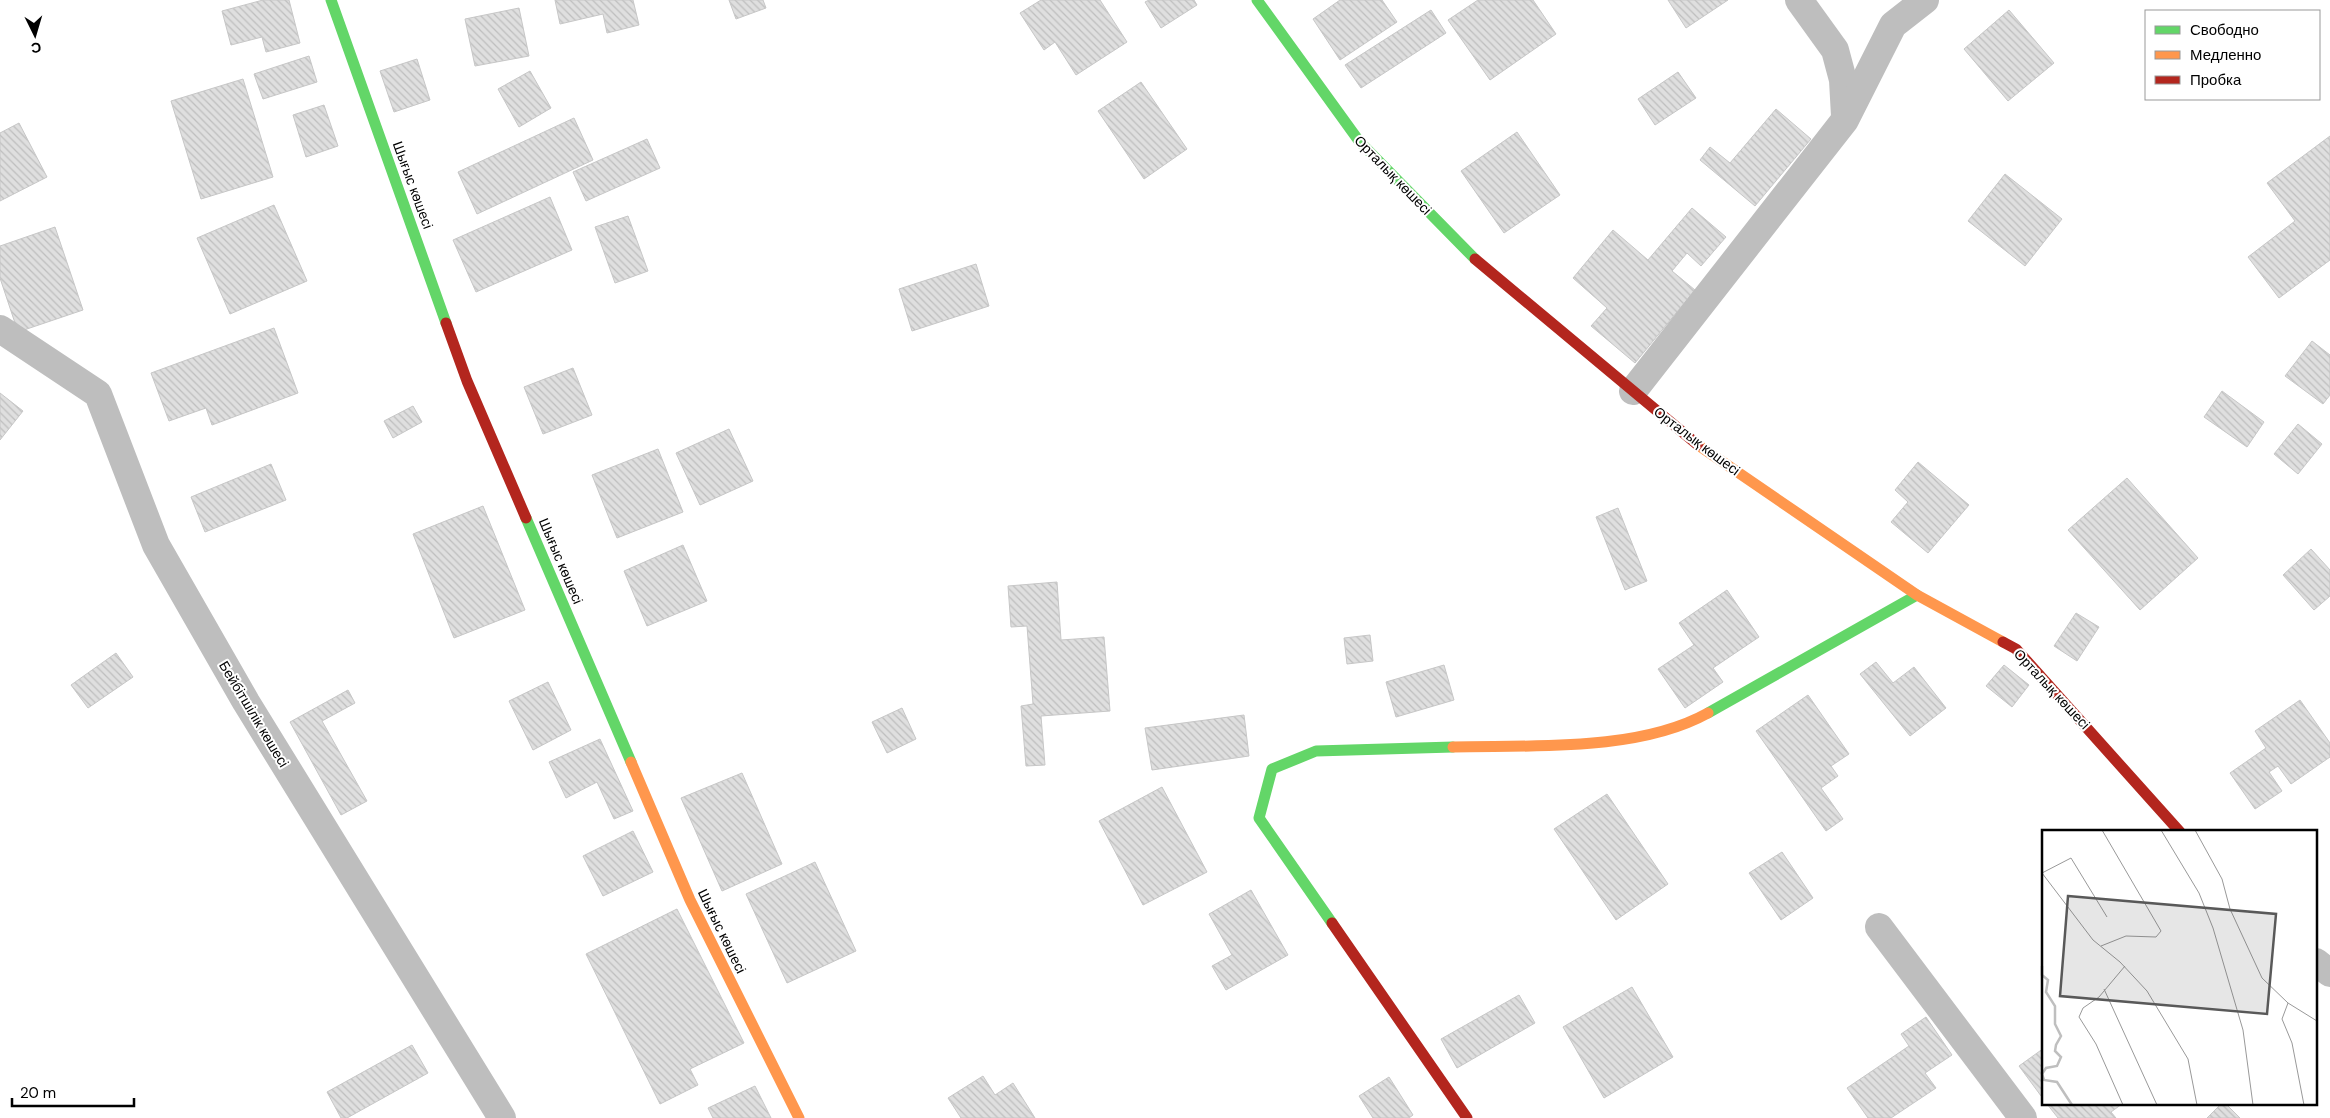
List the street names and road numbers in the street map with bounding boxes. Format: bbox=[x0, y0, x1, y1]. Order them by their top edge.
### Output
street label: Орталық көшесі bbox=[1351, 132, 1435, 218]
street label: Шығыс көшесі bbox=[389, 139, 437, 231]
street label: Орталық көшесі bbox=[1650, 403, 1744, 479]
street label: Шығыс көшесі bbox=[535, 515, 587, 607]
street label: Орталық көшесі bbox=[2010, 645, 2094, 733]
street label: Бейбітшілік көшесі bbox=[215, 658, 293, 770]
street label: Шығыс көшесі bbox=[694, 886, 750, 976]

